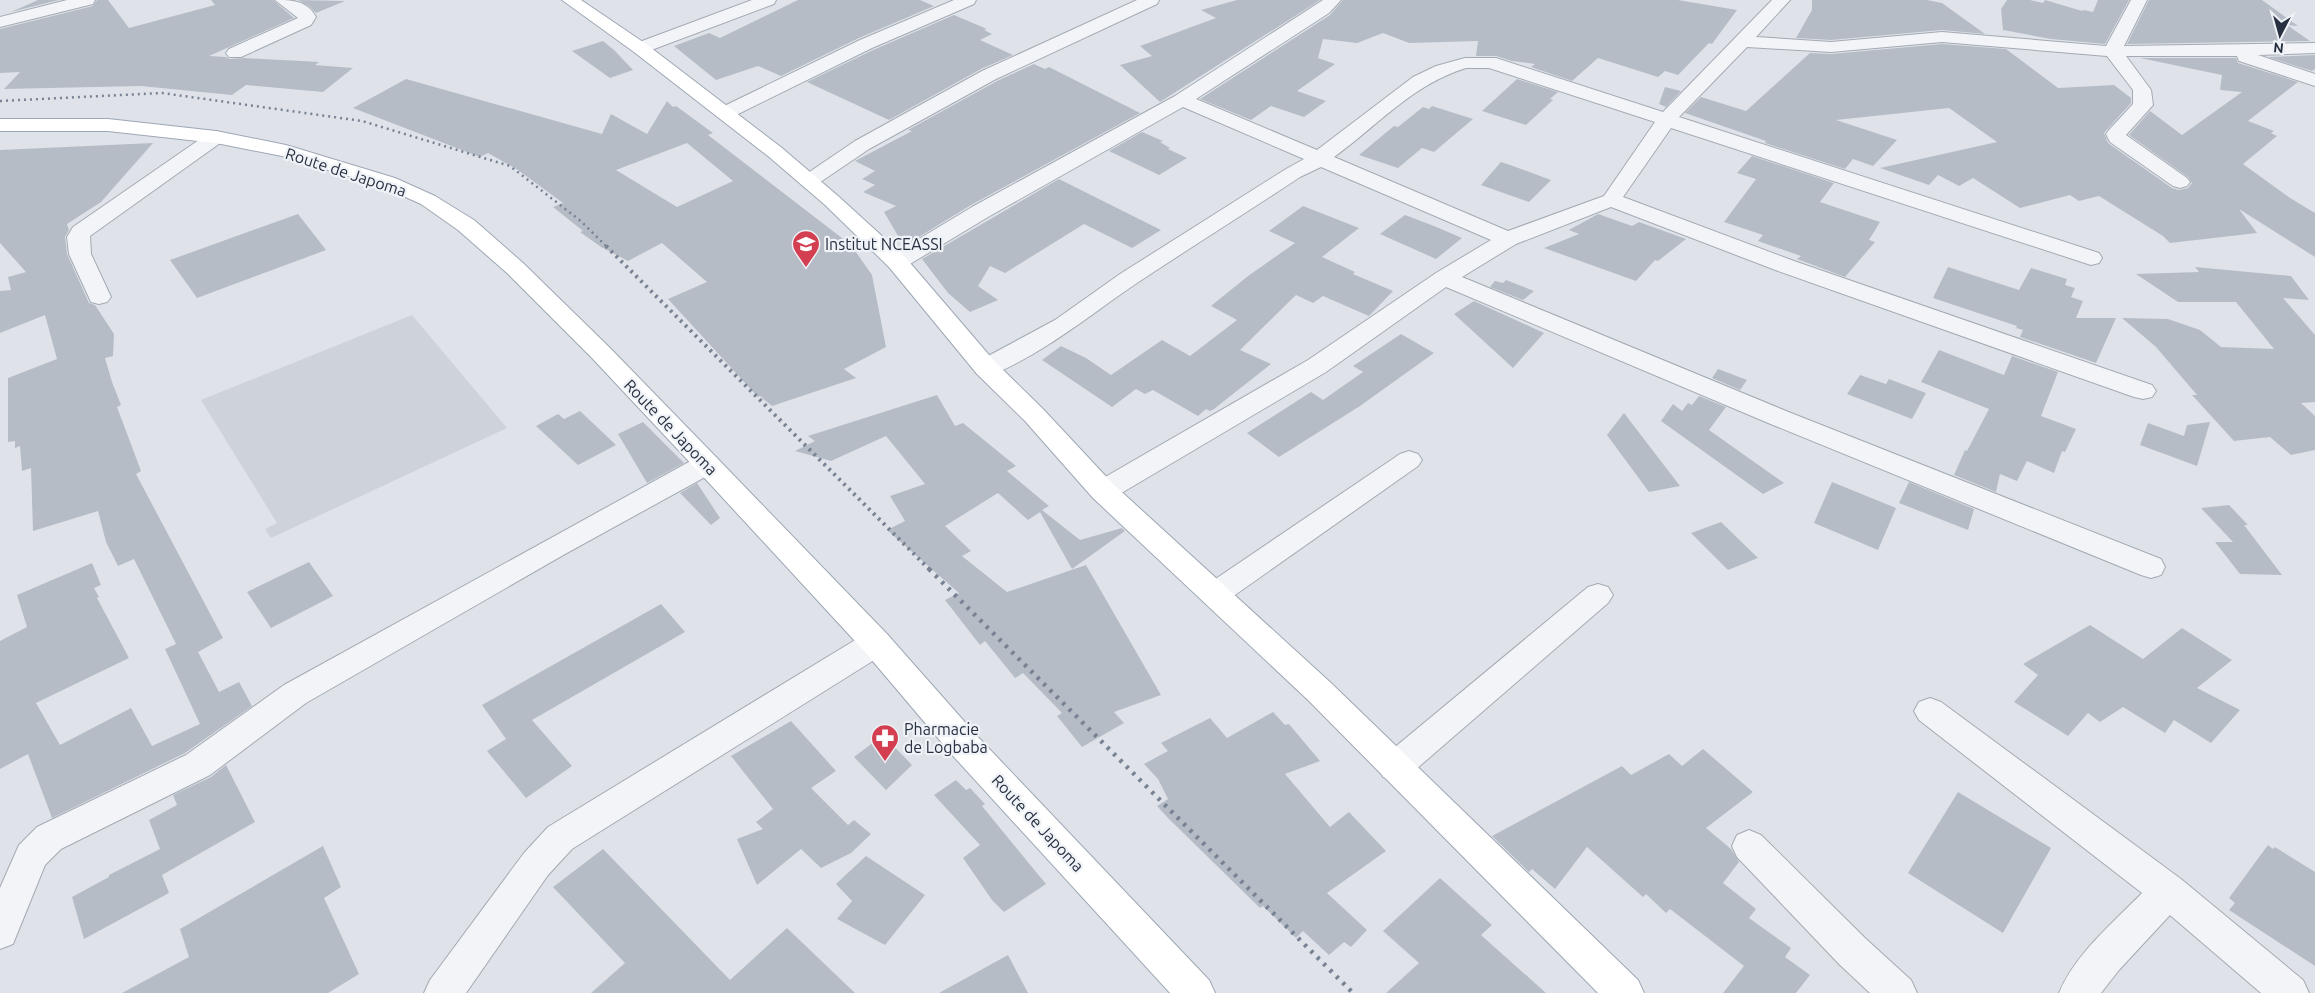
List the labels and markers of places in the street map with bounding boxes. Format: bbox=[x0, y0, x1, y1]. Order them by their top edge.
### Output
school or university icon: Institut NCEASSI bbox=[791, 229, 821, 268]
place label: Institut NCEASSI bbox=[825, 235, 943, 253]
place label: Pharmacie de Logbaba bbox=[904, 720, 988, 756]
pharmacy icon: Pharmacie de Logbaba bbox=[870, 723, 900, 762]

